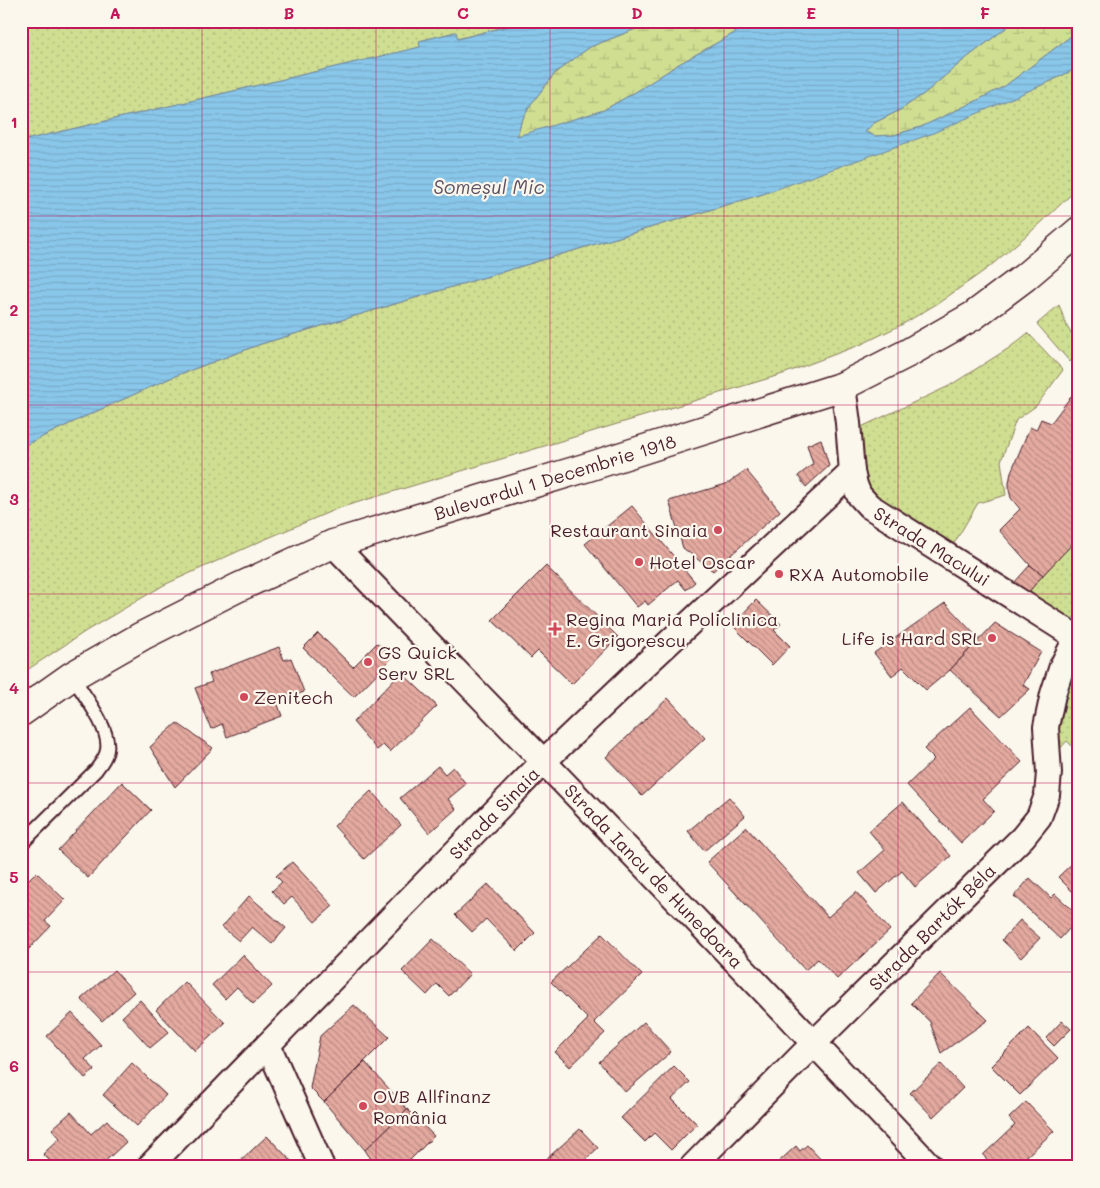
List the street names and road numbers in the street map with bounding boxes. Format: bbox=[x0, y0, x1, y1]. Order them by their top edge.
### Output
street label: Bulevardul 1 Decembrie 1918 bbox=[431, 429, 679, 525]
street label: Strada Macului bbox=[869, 501, 995, 591]
street label: Strada Sinaia bbox=[444, 761, 544, 865]
street label: Strada Iancu de Hunedoara bbox=[559, 779, 749, 973]
street label: Strada Bartók Béla bbox=[863, 858, 1001, 996]

